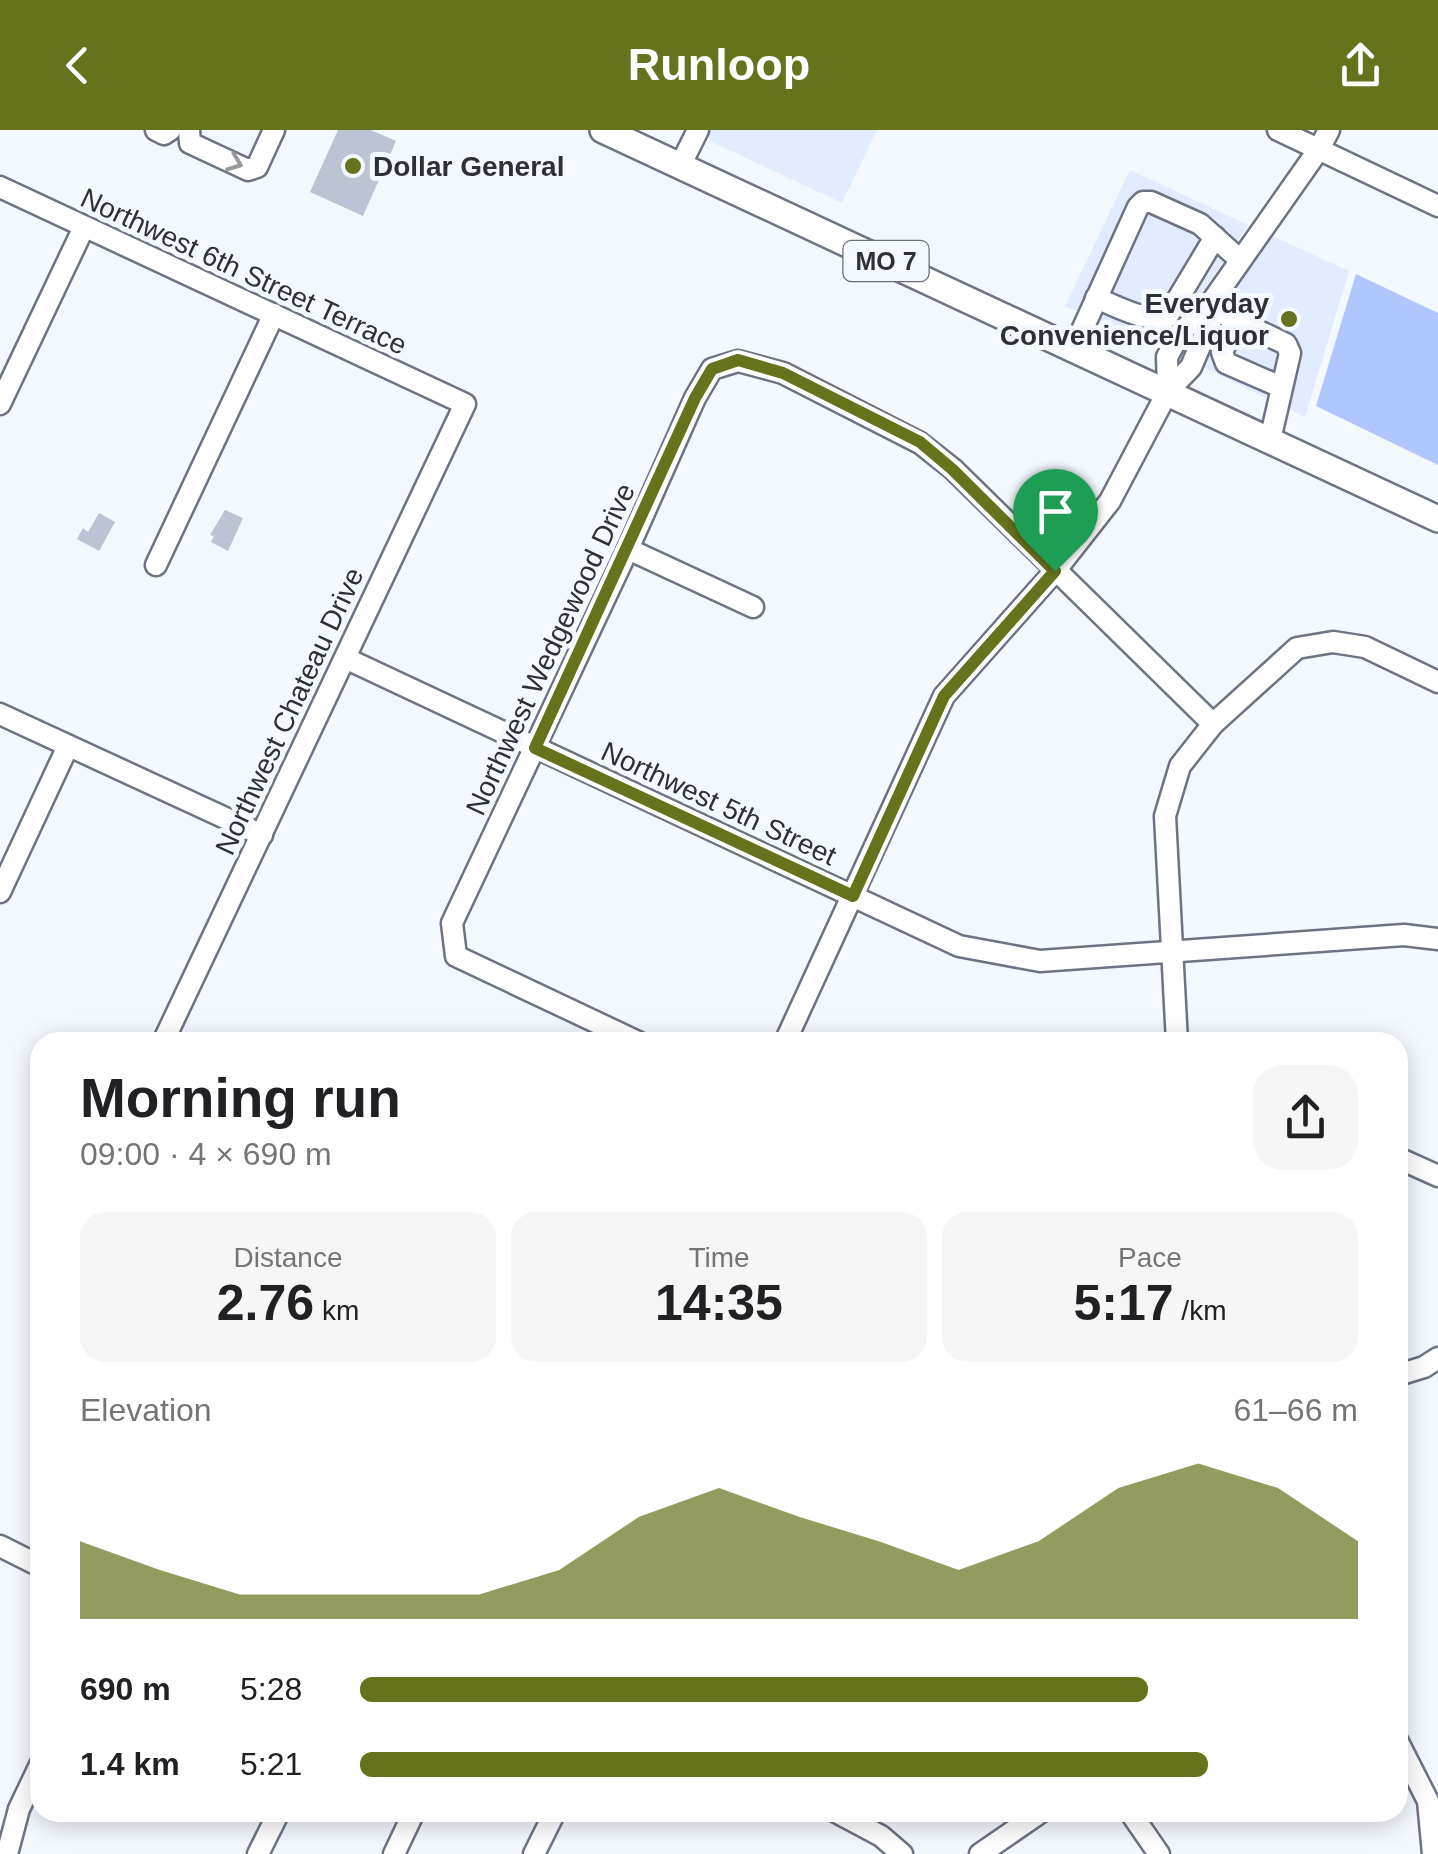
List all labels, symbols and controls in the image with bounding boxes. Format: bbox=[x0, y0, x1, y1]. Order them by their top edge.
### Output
icon: back bbox=[50, 38, 105, 93]
icon: share bbox=[1333, 38, 1388, 93]
text: Runloop bbox=[628, 39, 810, 90]
one-way arrow bbox=[225, 151, 243, 171]
place label: Dollar General bbox=[373, 151, 564, 182]
marker: Dollar General bbox=[342, 155, 364, 177]
street label: Northwest 6th Street Terrace bbox=[76, 182, 412, 361]
road number: MO 7 bbox=[844, 241, 928, 281]
place label: Everyday Convenience/Liquor bbox=[1000, 288, 1269, 351]
marker: Everyday Convenience/Liquor bbox=[1278, 308, 1300, 330]
pin bbox=[1013, 469, 1098, 572]
street label: Northwest Wedgewood Drive bbox=[460, 479, 641, 820]
icon: arrive bbox=[1028, 484, 1083, 539]
street label: Northwest Chateau Drive bbox=[209, 563, 370, 860]
street label: Northwest 5th Street bbox=[597, 735, 841, 872]
button: share bbox=[1253, 1065, 1358, 1170]
text: Morning run bbox=[80, 1067, 401, 1129]
text: 09:00 · 4 × 690 m bbox=[80, 1136, 332, 1172]
text: Distance bbox=[234, 1242, 342, 1273]
text: Time bbox=[688, 1242, 750, 1273]
text: Pace bbox=[1118, 1242, 1182, 1273]
text: 2.76 bbox=[217, 1275, 314, 1331]
text: 14:35 bbox=[655, 1275, 783, 1331]
text: 5:17 bbox=[1074, 1275, 1174, 1331]
text: km bbox=[314, 1295, 359, 1326]
text: /km bbox=[1174, 1295, 1226, 1326]
text: Elevation bbox=[80, 1392, 212, 1428]
text: 61–66 m bbox=[1233, 1392, 1358, 1428]
text: 690 m bbox=[80, 1671, 171, 1707]
text: 5:28 bbox=[240, 1671, 302, 1707]
text: 1.4 km bbox=[80, 1746, 180, 1782]
text: 5:21 bbox=[240, 1746, 302, 1782]

